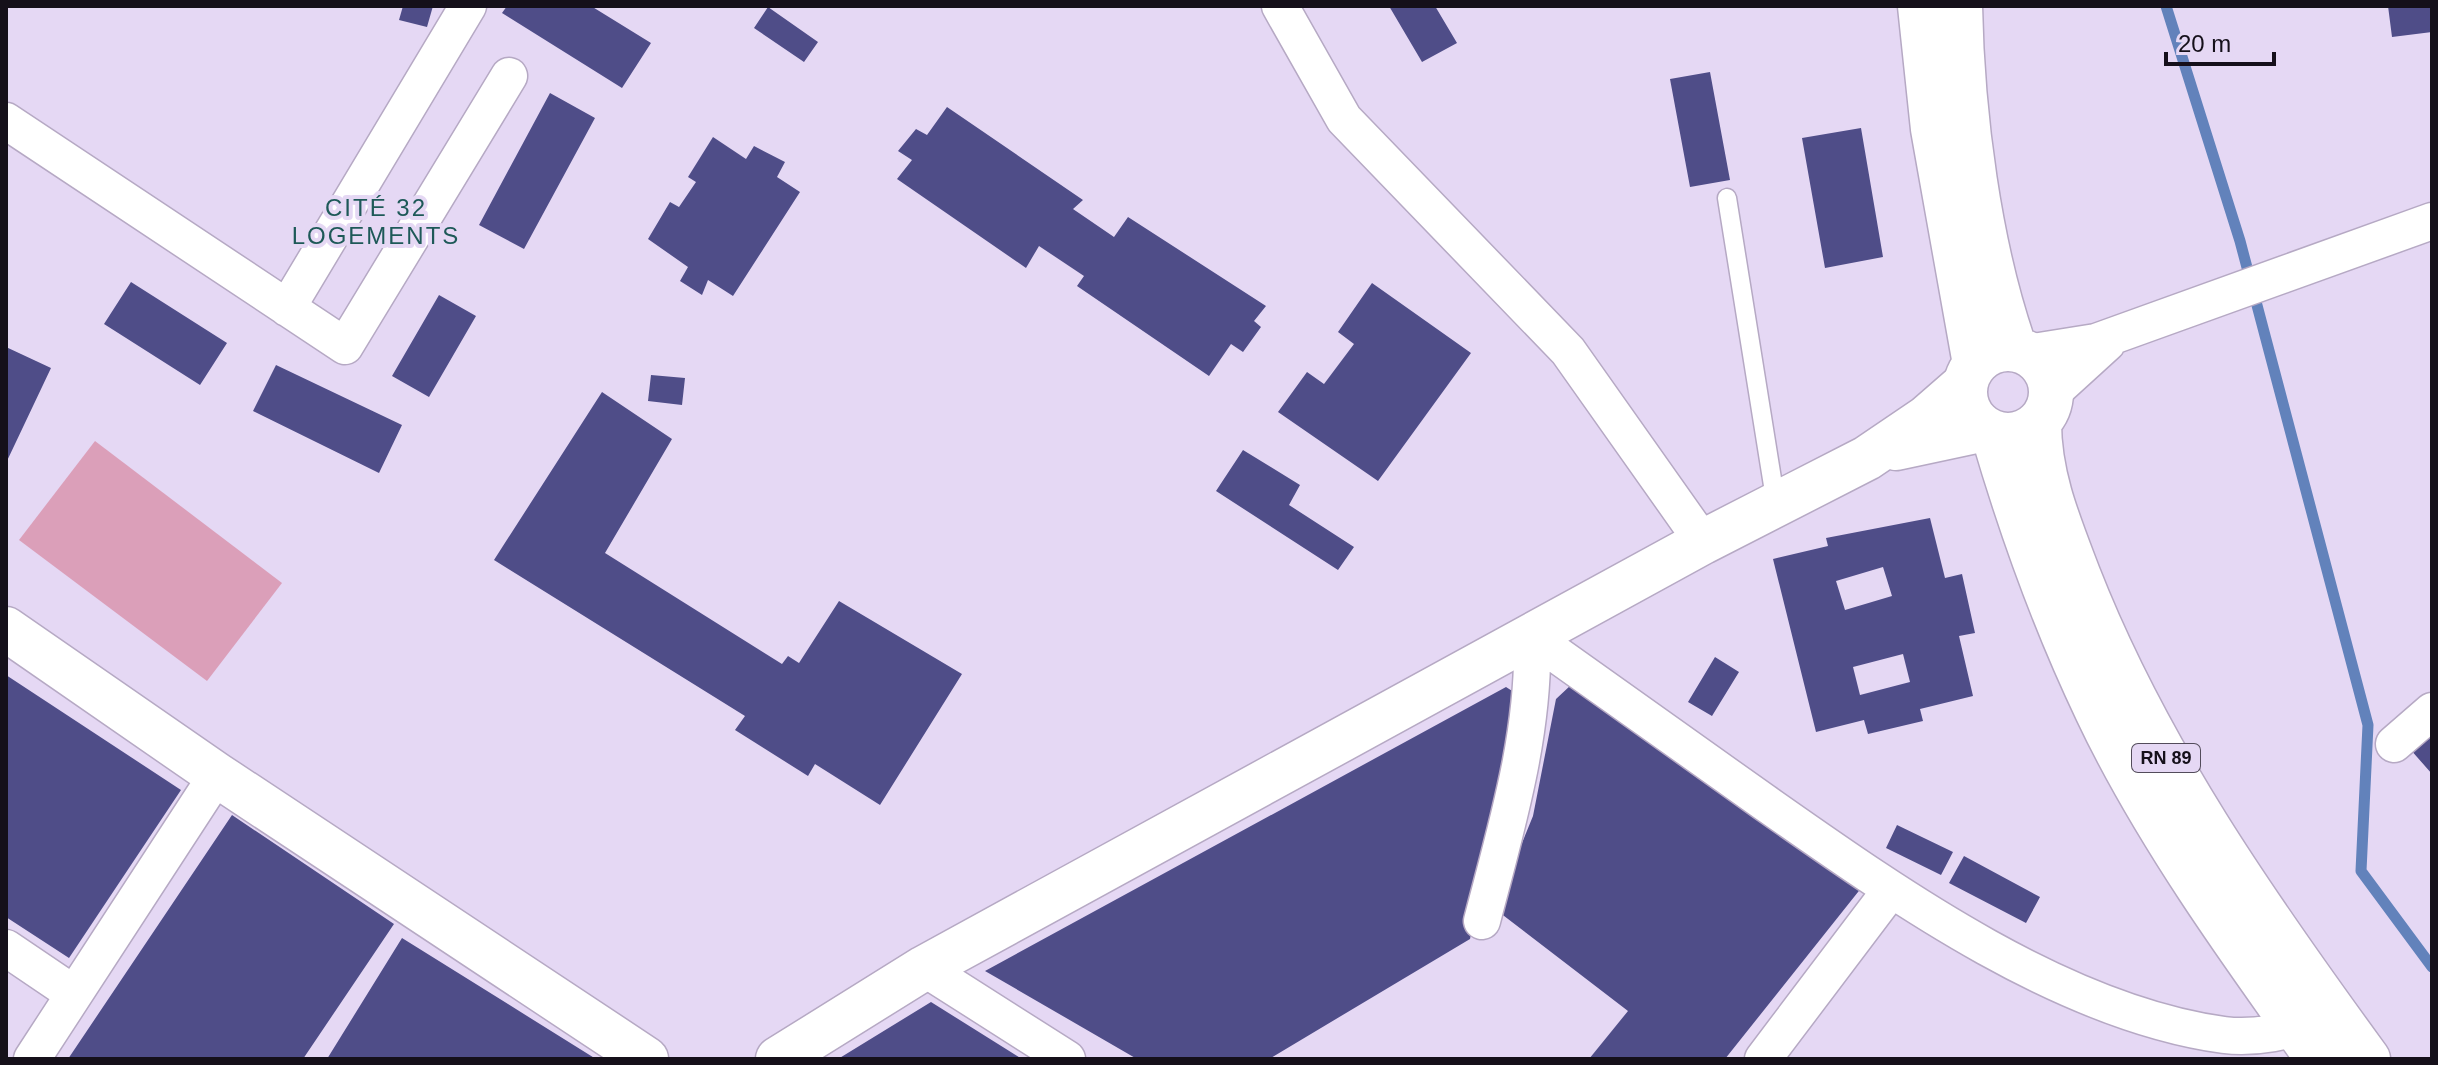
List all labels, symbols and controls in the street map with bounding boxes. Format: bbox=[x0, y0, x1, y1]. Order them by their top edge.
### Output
scale bar bbox=[2166, 16, 2274, 66]
text: 20 m bbox=[2178, 30, 2231, 57]
district label: CITÉ 32 LOGEMENTS bbox=[292, 194, 460, 249]
road number: RN 89 bbox=[2132, 744, 2200, 772]

